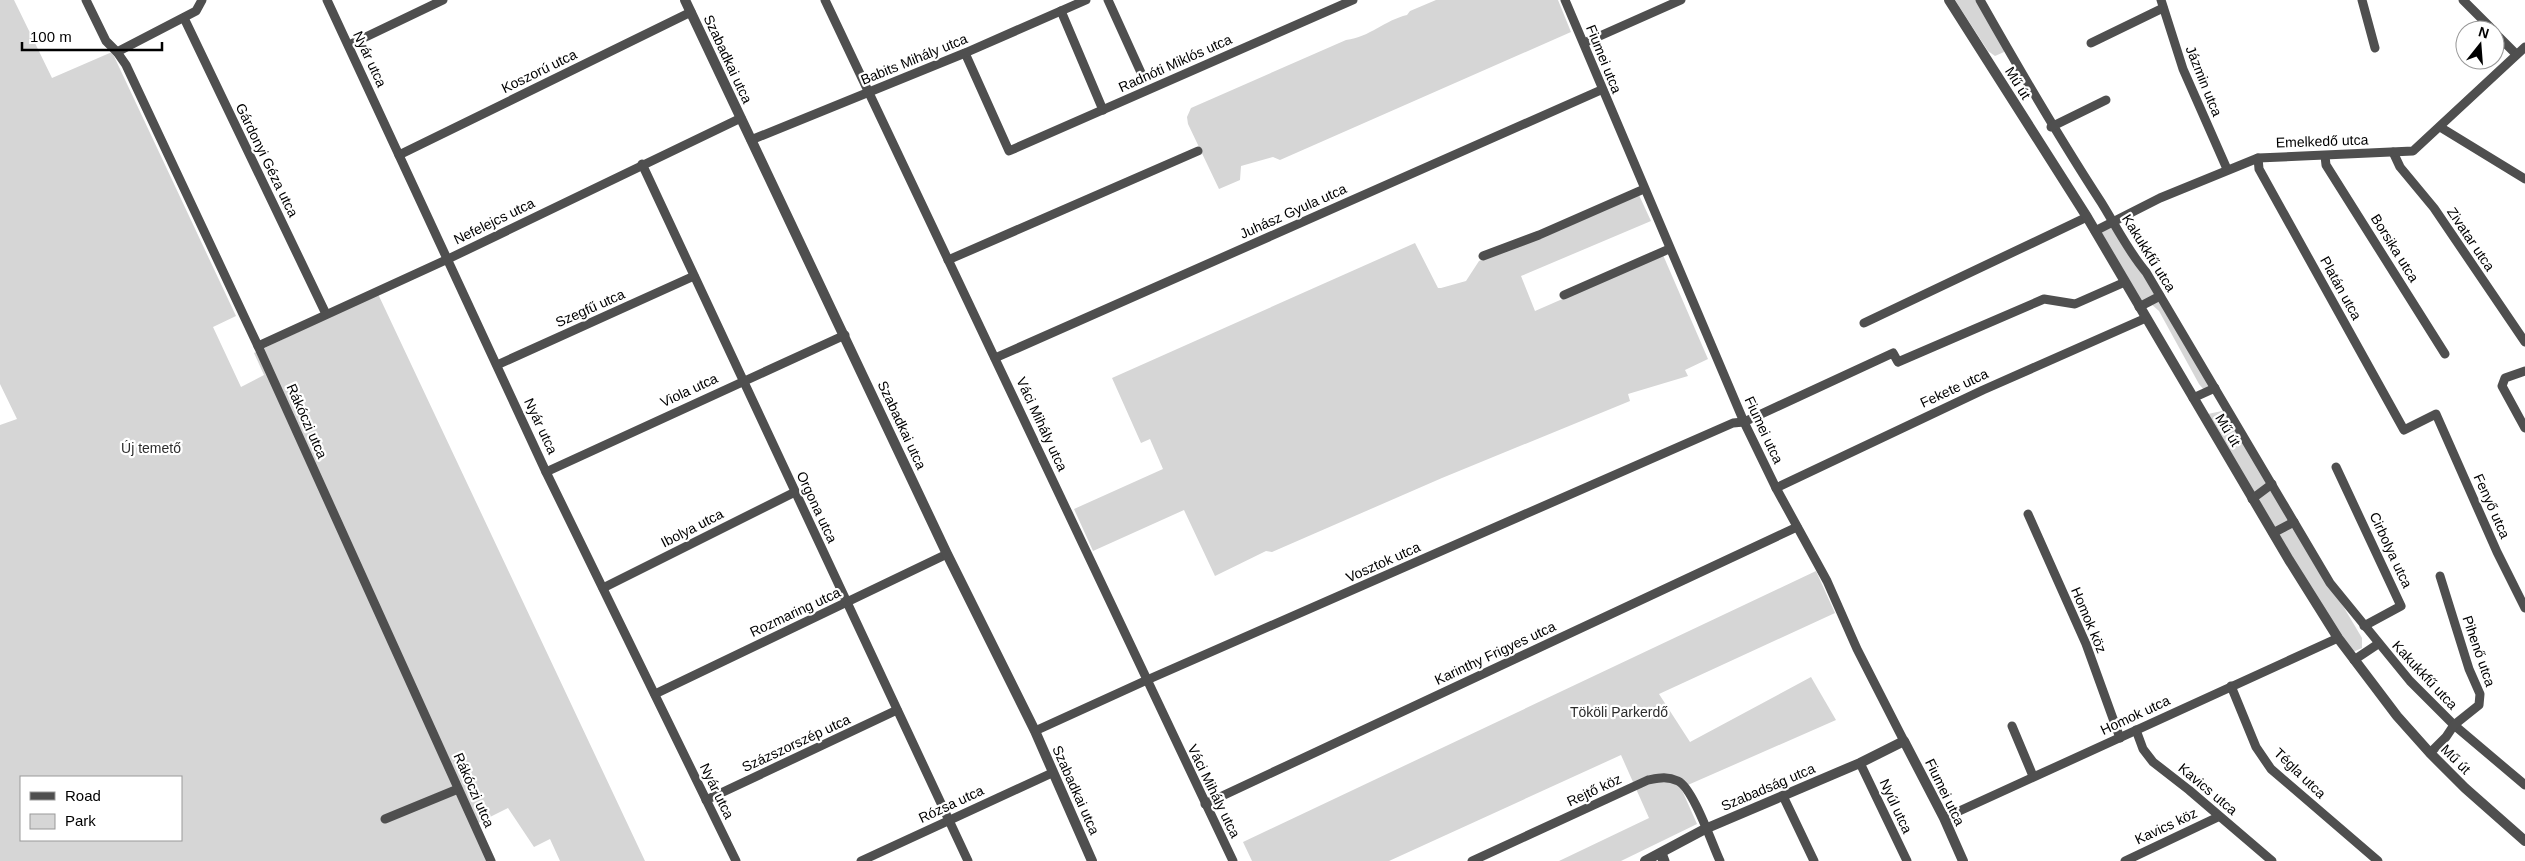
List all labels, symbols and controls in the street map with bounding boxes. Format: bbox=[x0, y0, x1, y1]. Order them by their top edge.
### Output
street label: Szabadkai utca bbox=[701, 12, 756, 106]
scale bar bbox=[22, 20, 162, 52]
north arrow bbox=[2455, 20, 2505, 70]
street label: Fiumei utca bbox=[1583, 22, 1625, 96]
text: N bbox=[2477, 23, 2491, 42]
text: 100 m bbox=[30, 28, 72, 45]
street label: Nyár utca bbox=[350, 28, 390, 90]
street label: Babits Mihály utca bbox=[858, 30, 970, 88]
street label: Radnóti Miklós utca bbox=[1116, 31, 1234, 95]
street label: Jázmin utca bbox=[2183, 43, 2225, 119]
street label: Koszorú utca bbox=[499, 46, 579, 96]
street label: Mű út bbox=[2002, 64, 2034, 102]
street label: Gárdonyi Géza utca bbox=[233, 101, 302, 220]
street label: Emelkedő utca bbox=[2275, 131, 2369, 151]
street label: Juhász Gyula utca bbox=[1237, 180, 1349, 242]
street label: Nefelejcs utca bbox=[451, 194, 537, 247]
street label: Zivatar utca bbox=[2444, 204, 2498, 274]
street label: Kakukkfű utca bbox=[2119, 211, 2179, 295]
street label: Borsika utca bbox=[2368, 211, 2422, 285]
street label: Platán utca bbox=[2317, 253, 2365, 323]
street label: Szegfű utca bbox=[553, 286, 627, 330]
street label: Fekete utca bbox=[1917, 365, 1991, 411]
street label: Viola utca bbox=[658, 370, 720, 410]
street label: Váci Mihály utca bbox=[1013, 374, 1071, 474]
street label: Szabadkai utca bbox=[875, 378, 930, 472]
street label: Rákóczi utca bbox=[283, 381, 331, 461]
street label: Fiumei utca bbox=[1741, 394, 1787, 466]
street label: Nyár utca bbox=[521, 395, 561, 457]
street label: Mű út bbox=[2212, 411, 2244, 449]
park label: Új temető bbox=[121, 440, 181, 456]
street label: Orgona utca bbox=[793, 469, 841, 545]
street label: Fenyő utca bbox=[2471, 471, 2513, 541]
street label: Ibolya utca bbox=[658, 505, 726, 550]
street label: Cirbolya utca bbox=[2366, 510, 2416, 591]
street label: Vosztok utca bbox=[1343, 538, 1423, 585]
street label: Rozmaring utca bbox=[747, 584, 843, 640]
street label: Homok köz bbox=[2068, 585, 2110, 655]
street label: Pihenő utca bbox=[2459, 613, 2499, 689]
street label: Karinthy Frigyes utca bbox=[1432, 618, 1558, 688]
street label: Kakukkfű utca bbox=[2389, 637, 2461, 713]
street label: Homok utca bbox=[2098, 692, 2172, 738]
park label: Tököli Parkerdő bbox=[1570, 704, 1668, 720]
street label: Százszorszép utca bbox=[739, 711, 853, 775]
street label: Mű út bbox=[2438, 741, 2474, 777]
street label: Váci Mihály utca bbox=[1184, 742, 1244, 841]
street label: Szabadkai utca bbox=[1049, 743, 1103, 837]
street label: Tégla utca bbox=[2271, 745, 2329, 802]
street label: Rákóczi utca bbox=[450, 750, 498, 830]
street label: Fiumei utca bbox=[1922, 756, 1968, 828]
street label: Szabadság utca bbox=[1719, 760, 1818, 814]
street label: Kavics utca bbox=[2175, 760, 2241, 818]
street label: Nyár utca bbox=[697, 761, 737, 822]
street label: Rejtő köz bbox=[1564, 770, 1624, 810]
legend bbox=[20, 776, 182, 841]
street label: Nyúl utca bbox=[1876, 776, 1916, 836]
street label: Rózsa utca bbox=[916, 782, 986, 826]
text: Road bbox=[65, 787, 101, 804]
street label: Kavics köz bbox=[2132, 805, 2200, 847]
text: Park bbox=[65, 812, 96, 829]

